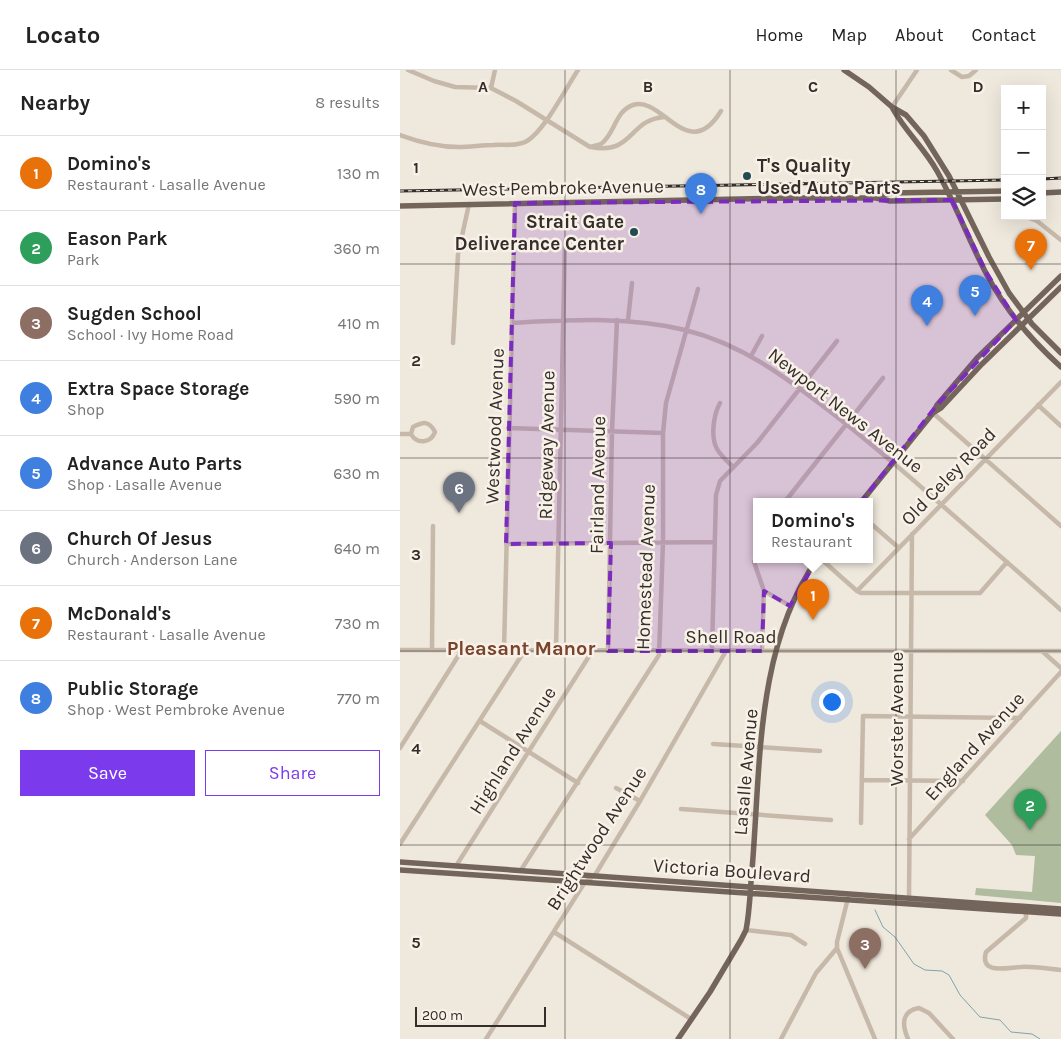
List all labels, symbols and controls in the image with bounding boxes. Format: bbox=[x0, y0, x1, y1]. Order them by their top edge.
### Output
text: Locato bbox=[25, 21, 100, 49]
text: Home bbox=[755, 24, 803, 46]
text: Map bbox=[831, 24, 867, 46]
text: About bbox=[895, 24, 944, 46]
text: Contact bbox=[972, 24, 1036, 46]
text: A bbox=[478, 77, 488, 96]
text: B bbox=[643, 77, 653, 96]
text: C bbox=[808, 77, 818, 96]
text: D bbox=[973, 77, 984, 96]
map controls bbox=[1001, 85, 1046, 220]
button: + bbox=[1001, 85, 1046, 130]
text: Nearby bbox=[20, 91, 90, 115]
text: 8 results bbox=[315, 93, 380, 112]
button: − bbox=[1001, 130, 1046, 175]
text: Domino's bbox=[67, 153, 151, 175]
place label: T's Quality Used Auto Parts bbox=[757, 155, 901, 199]
text: 1 bbox=[413, 158, 419, 177]
text: 1 bbox=[33, 164, 39, 183]
text: 130 m bbox=[337, 164, 380, 183]
marker: T's Quality Used Auto Parts bbox=[741, 170, 753, 182]
pin: 8 bbox=[685, 173, 717, 214]
text: Restaurant · Lasalle Avenue bbox=[67, 175, 266, 194]
street label: West Pembroke Avenue bbox=[462, 175, 664, 201]
button: layers bbox=[1001, 175, 1046, 220]
place label: Strait Gate Deliverance Center bbox=[455, 211, 625, 255]
marker: Strait Gate Deliverance Center bbox=[628, 226, 640, 238]
text: Eason Park bbox=[67, 228, 168, 250]
pin: 7 bbox=[1015, 229, 1047, 270]
text: 2 bbox=[31, 239, 41, 258]
text: 360 m bbox=[333, 239, 380, 258]
text: Park bbox=[67, 250, 99, 269]
pin: 5 bbox=[959, 275, 991, 316]
pin: 4 bbox=[911, 285, 943, 326]
text: Sugden School bbox=[67, 303, 202, 325]
text: 3 bbox=[31, 314, 41, 333]
text: 410 m bbox=[338, 314, 380, 333]
text: School · Ivy Home Road bbox=[67, 325, 234, 344]
street label: Newport News Avenue bbox=[764, 344, 927, 478]
street label: Westwood Avenue bbox=[481, 348, 509, 504]
text: 2 bbox=[411, 351, 421, 370]
street label: Ridgeway Avenue bbox=[535, 370, 559, 520]
text: Extra Space Storage bbox=[67, 378, 249, 400]
text: 4 bbox=[31, 389, 41, 408]
text: 590 m bbox=[333, 389, 380, 408]
text: Shop bbox=[67, 400, 104, 419]
street label: Fairland Avenue bbox=[586, 416, 610, 554]
street label: Old Celey Road bbox=[897, 423, 1001, 530]
text: Advance Auto Parts bbox=[67, 453, 242, 475]
text: 5 bbox=[31, 464, 41, 483]
text: 630 m bbox=[333, 464, 380, 483]
pin: 6 bbox=[443, 472, 475, 513]
text: Shop · Lasalle Avenue bbox=[67, 475, 222, 494]
street label: Homestead Avenue bbox=[632, 484, 660, 651]
popup bbox=[753, 498, 873, 563]
text: Domino's bbox=[771, 510, 855, 532]
text: Church Of Jesus bbox=[67, 528, 212, 550]
text: Restaurant bbox=[771, 532, 852, 551]
text: 6 bbox=[31, 539, 41, 558]
text: 640 m bbox=[334, 539, 380, 558]
text: 3 bbox=[411, 545, 421, 564]
text: Church · Anderson Lane bbox=[67, 550, 237, 569]
pin: 1 bbox=[797, 579, 829, 620]
text: McDonald's bbox=[67, 603, 171, 625]
text: 7 bbox=[32, 614, 40, 633]
text: 730 m bbox=[335, 614, 380, 633]
text: Restaurant · Lasalle Avenue bbox=[67, 625, 266, 644]
street label: Shell Road bbox=[685, 626, 777, 648]
district label: Pleasant Manor bbox=[447, 637, 595, 660]
street label: Worster Avenue bbox=[886, 652, 908, 786]
text: Public Storage bbox=[67, 678, 199, 700]
street label: Highland Avenue bbox=[465, 683, 561, 818]
street label: England Avenue bbox=[920, 688, 1029, 805]
text: 8 bbox=[31, 689, 41, 708]
text: 770 m bbox=[337, 689, 380, 708]
your location bbox=[819, 689, 845, 715]
text: Shop · West Pembroke Avenue bbox=[67, 700, 285, 719]
street label: Lasalle Avenue bbox=[729, 708, 762, 836]
text: 4 bbox=[411, 739, 421, 758]
button: Save bbox=[20, 750, 195, 796]
button: Share bbox=[205, 750, 380, 796]
street label: Brightwood Avenue bbox=[542, 763, 651, 914]
pin: 2 bbox=[1014, 789, 1046, 830]
street label: Victoria Boulevard bbox=[652, 855, 812, 887]
pin: 3 bbox=[849, 928, 881, 969]
text: 5 bbox=[411, 933, 421, 952]
scale bar bbox=[415, 1004, 546, 1027]
text: 200 m bbox=[422, 1007, 463, 1024]

